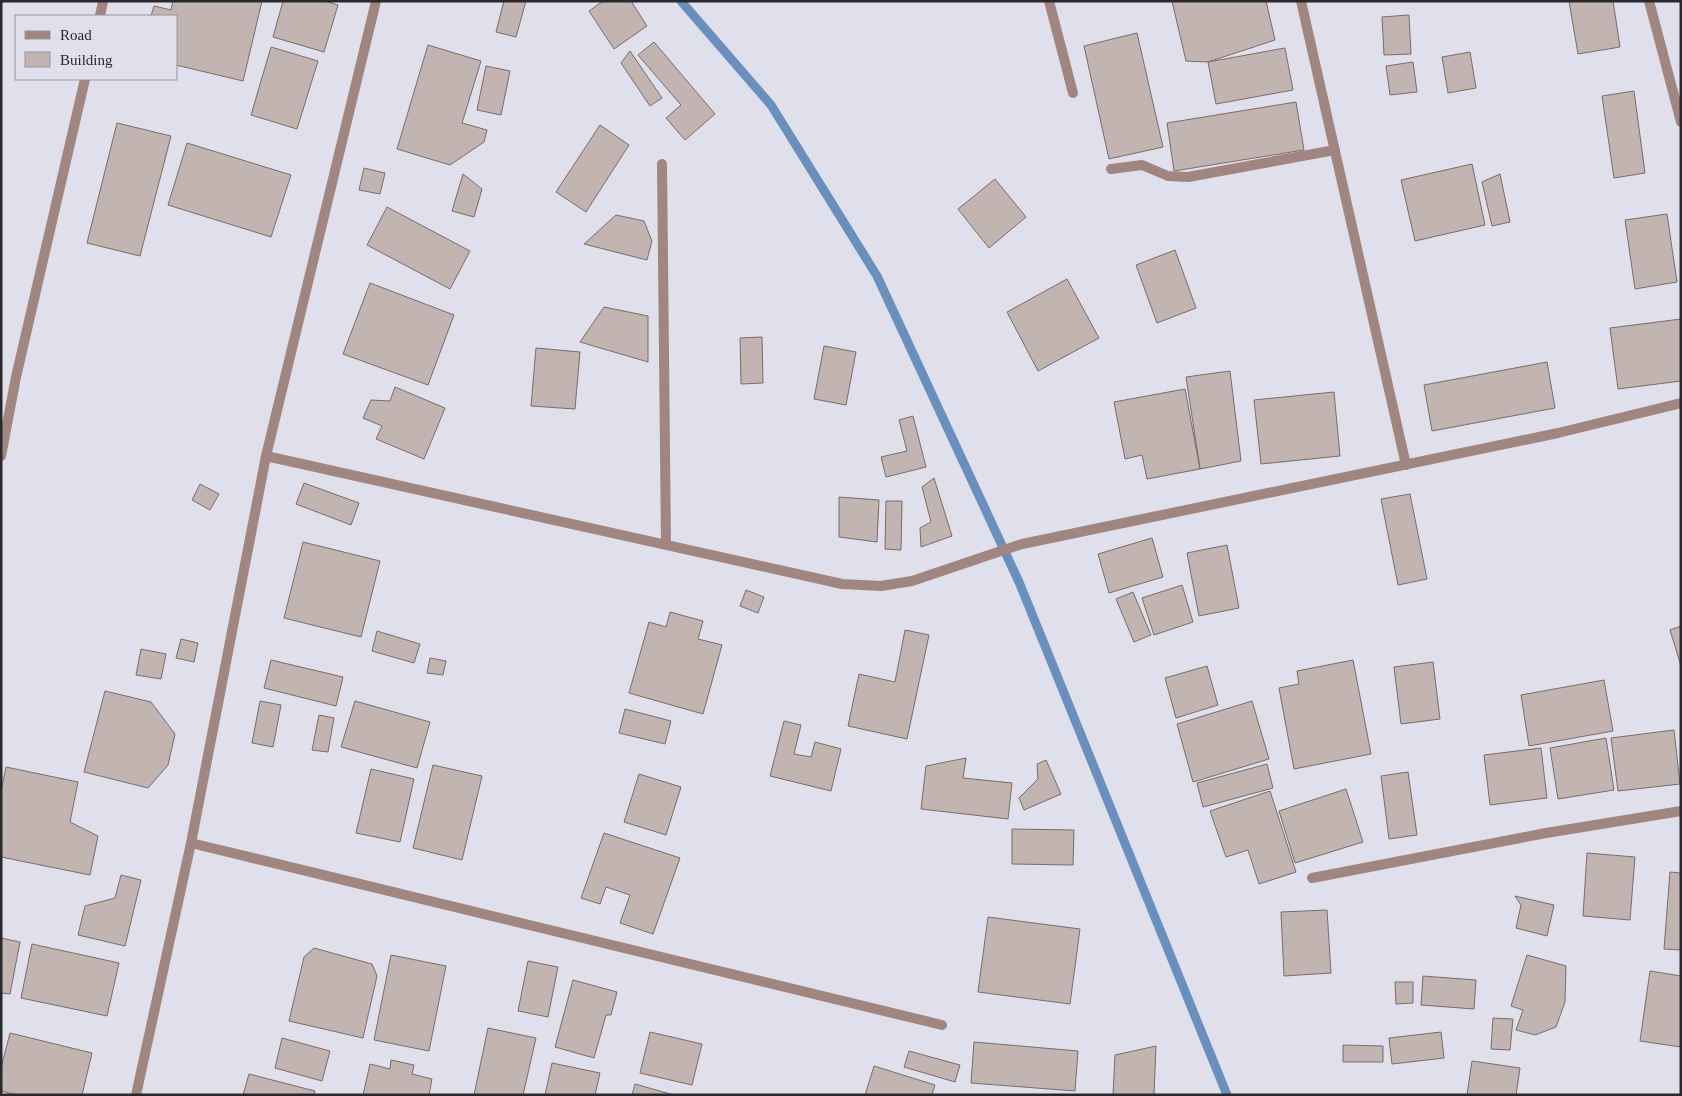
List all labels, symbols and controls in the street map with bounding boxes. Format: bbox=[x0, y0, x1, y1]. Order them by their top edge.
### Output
legend bbox=[15, 15, 178, 80]
text: Road bbox=[60, 27, 92, 43]
text: Building bbox=[60, 52, 113, 68]

